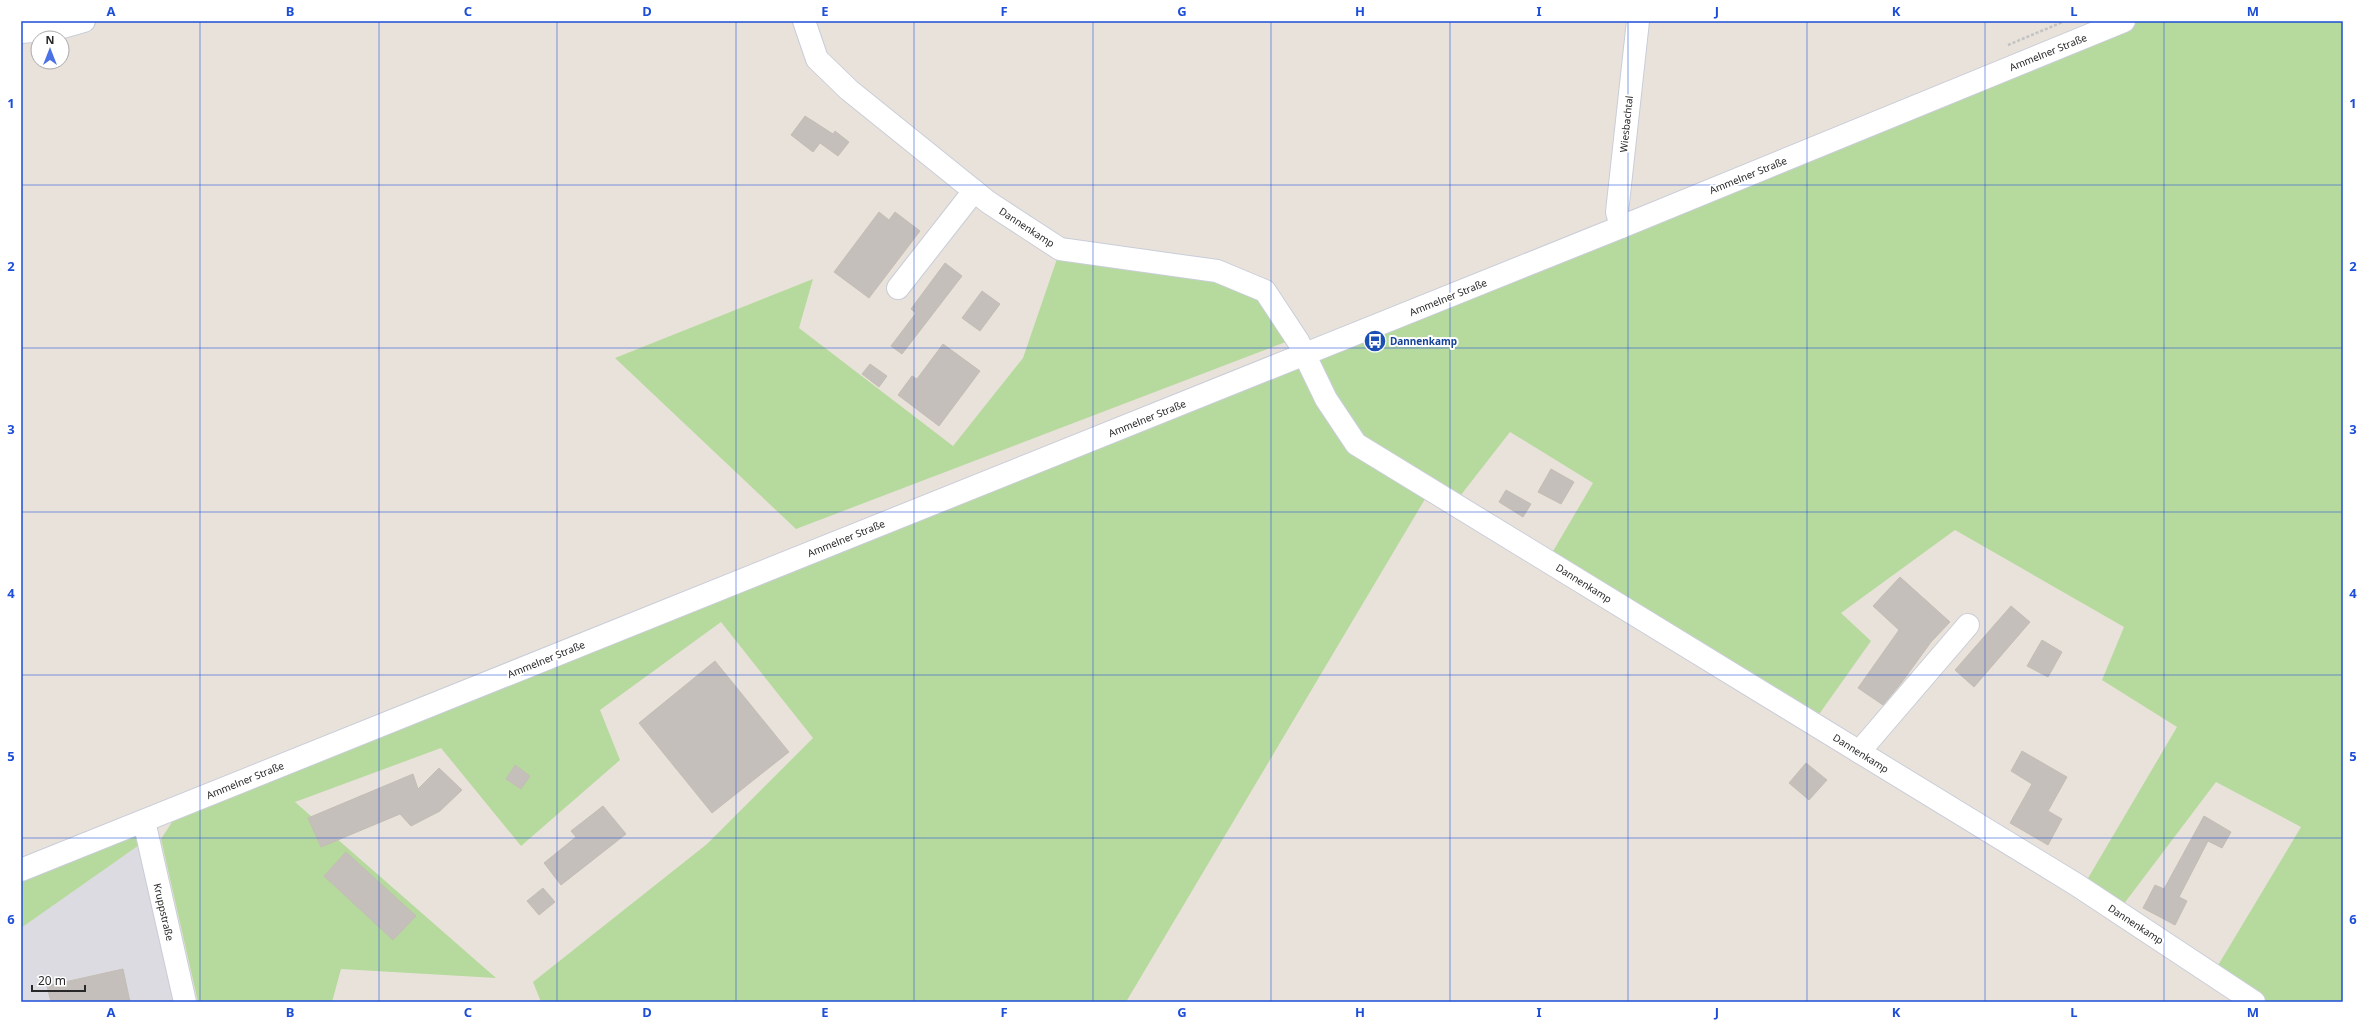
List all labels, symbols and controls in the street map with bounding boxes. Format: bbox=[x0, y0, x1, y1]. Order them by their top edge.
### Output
text: A bbox=[107, 2, 116, 20]
text: B bbox=[286, 2, 294, 20]
text: C bbox=[464, 2, 472, 20]
text: D bbox=[642, 2, 652, 20]
text: E bbox=[821, 2, 829, 20]
text: F bbox=[1000, 2, 1008, 20]
text: G bbox=[1177, 2, 1187, 20]
text: H bbox=[1355, 2, 1365, 20]
text: I bbox=[1536, 2, 1542, 20]
text: J bbox=[1714, 2, 1719, 20]
text: K bbox=[1892, 2, 1901, 20]
text: L bbox=[2070, 2, 2078, 20]
text: M bbox=[2247, 2, 2259, 20]
north arrow bbox=[30, 30, 70, 70]
street label: Ammelner Straße bbox=[2007, 30, 2089, 74]
text: N bbox=[46, 32, 54, 47]
text: 1 bbox=[7, 94, 15, 112]
text: 1 bbox=[2349, 94, 2357, 112]
street label: Wiesbachtal bbox=[1616, 95, 1636, 153]
street label: Ammelner Straße bbox=[1707, 153, 1789, 197]
street label: Dannenkamp bbox=[997, 204, 1057, 250]
text: 2 bbox=[7, 257, 15, 275]
text: 2 bbox=[2349, 257, 2357, 275]
street label: Ammelner Straße bbox=[1407, 275, 1489, 319]
bus stop icon: Dannenkamp bbox=[1362, 328, 1388, 354]
place label: Dannenkamp bbox=[1390, 334, 1457, 348]
street label: Ammelner Straße bbox=[1106, 396, 1188, 440]
text: 3 bbox=[7, 420, 15, 438]
text: 3 bbox=[2349, 420, 2357, 438]
street label: Ammelner Straße bbox=[805, 516, 887, 560]
street label: Dannenkamp bbox=[1553, 560, 1615, 606]
text: 4 bbox=[7, 584, 15, 602]
text: 4 bbox=[2349, 584, 2357, 602]
street label: Ammelner Straße bbox=[505, 637, 587, 681]
street label: Dannenkamp bbox=[1830, 730, 1892, 776]
text: 5 bbox=[7, 747, 15, 765]
text: 5 bbox=[2349, 747, 2357, 765]
street label: Ammelner Straße bbox=[204, 758, 286, 802]
street label: Kruppstraße bbox=[151, 882, 178, 943]
street label: Dannenkamp bbox=[2106, 901, 2166, 947]
text: 6 bbox=[7, 910, 15, 928]
text: 6 bbox=[2349, 910, 2357, 928]
scale bar bbox=[32, 967, 85, 993]
text: 20 m bbox=[38, 972, 66, 989]
text: A bbox=[107, 1003, 116, 1021]
text: B bbox=[286, 1003, 294, 1021]
text: C bbox=[464, 1003, 472, 1021]
text: D bbox=[642, 1003, 652, 1021]
text: E bbox=[821, 1003, 829, 1021]
text: F bbox=[1000, 1003, 1008, 1021]
text: G bbox=[1177, 1003, 1187, 1021]
text: H bbox=[1355, 1003, 1365, 1021]
text: I bbox=[1536, 1003, 1542, 1021]
text: J bbox=[1714, 1003, 1719, 1021]
text: K bbox=[1892, 1003, 1901, 1021]
text: L bbox=[2070, 1003, 2078, 1021]
text: M bbox=[2247, 1003, 2259, 1021]

